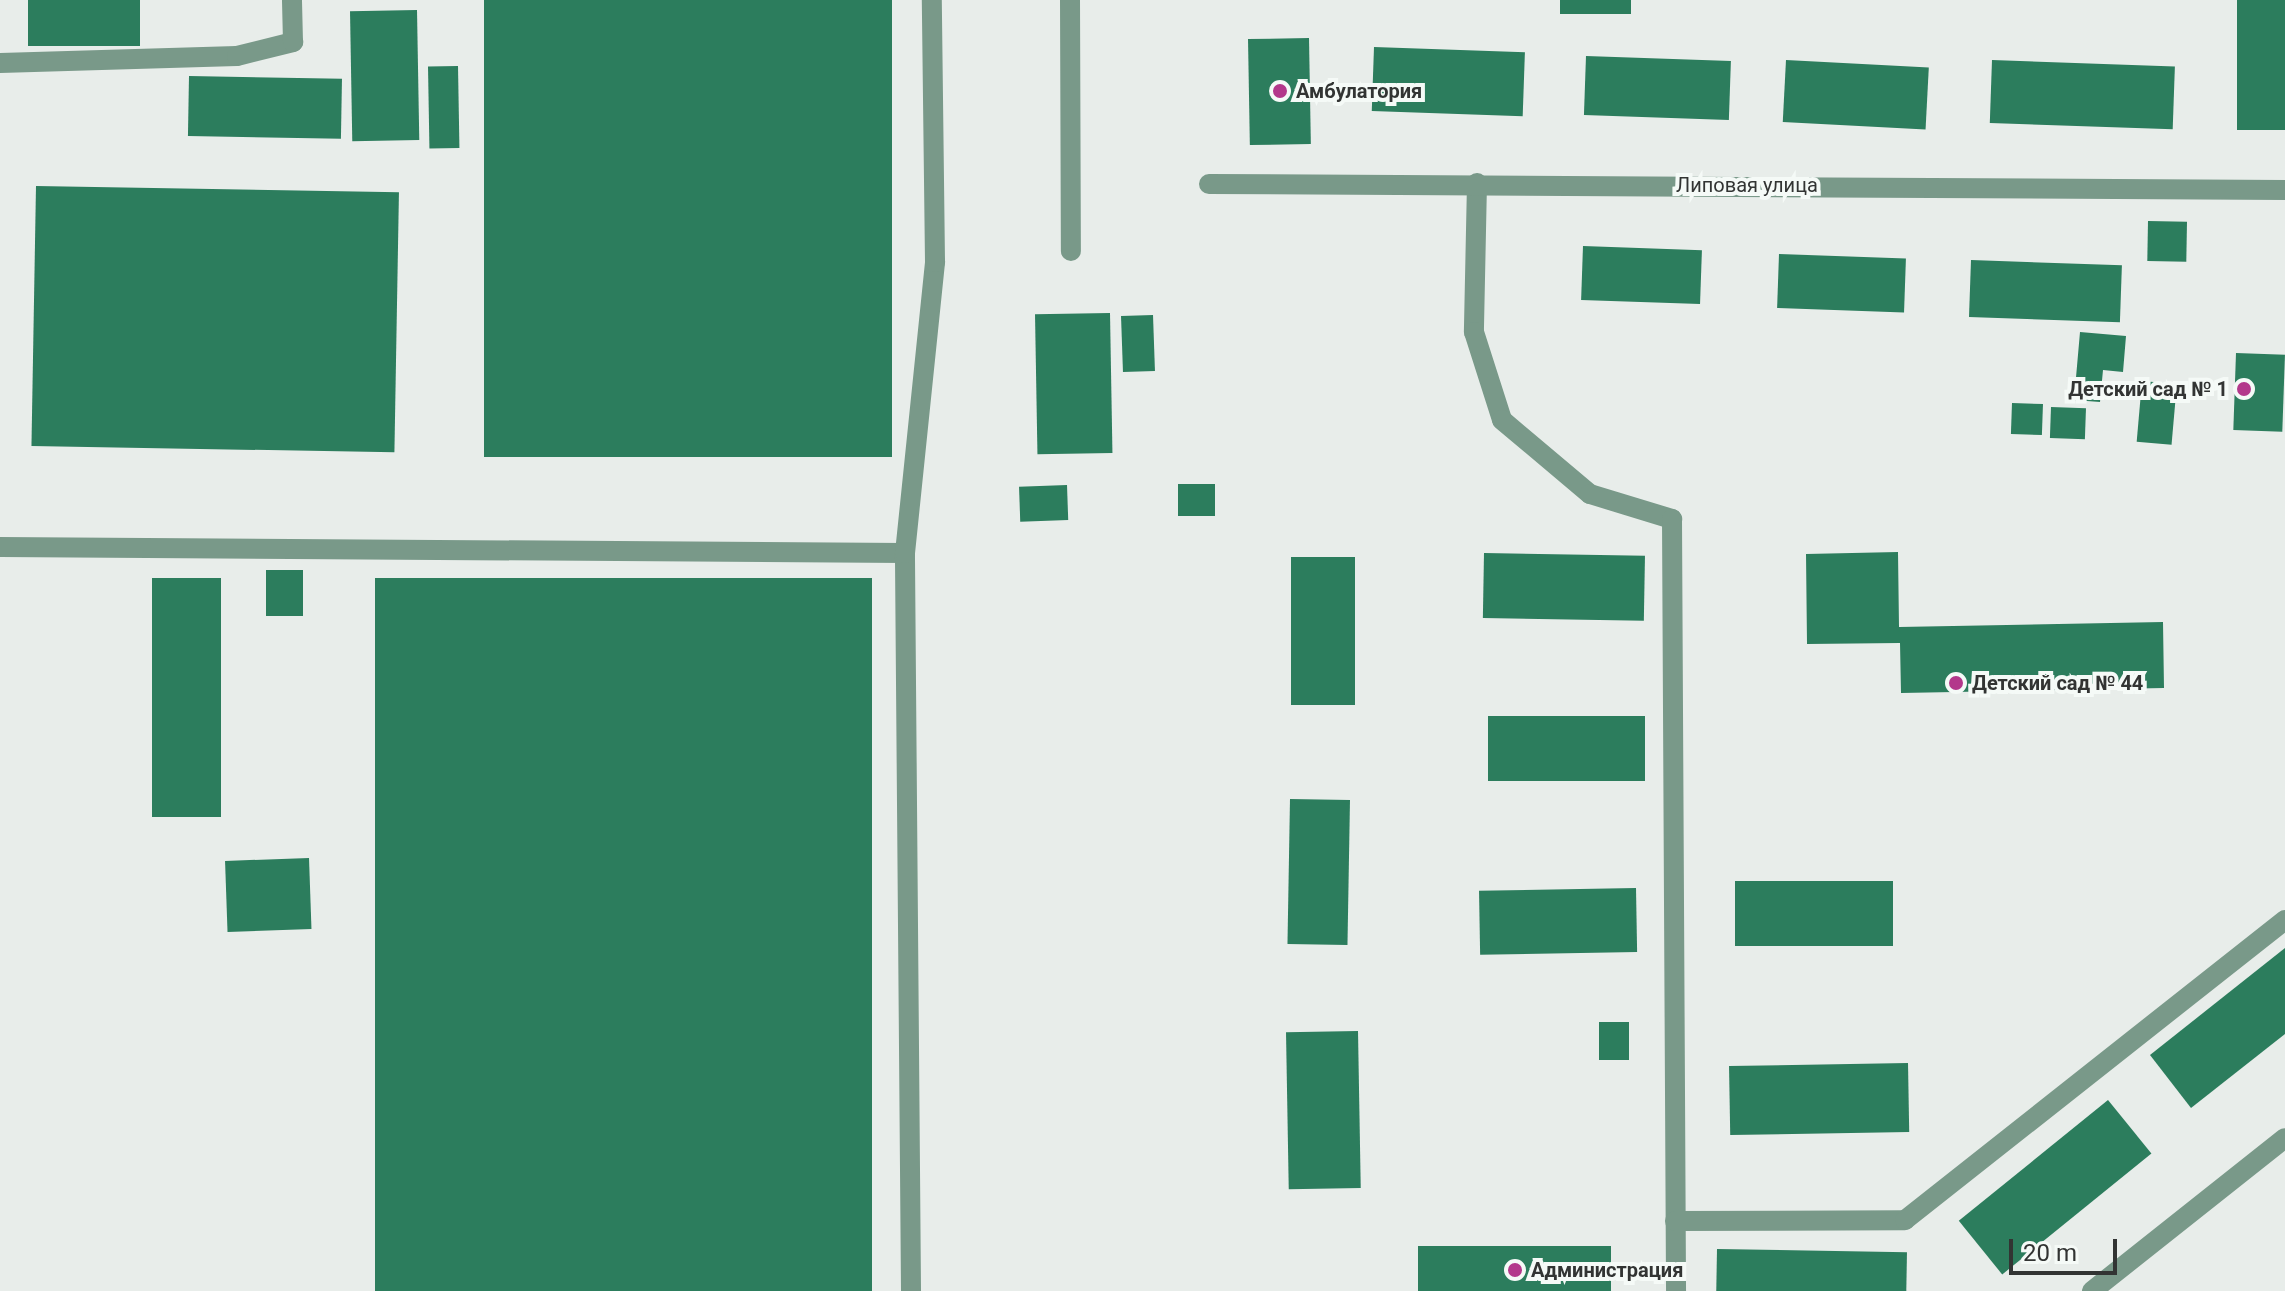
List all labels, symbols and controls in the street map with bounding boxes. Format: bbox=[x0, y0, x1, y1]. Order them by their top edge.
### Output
place label: Амбулатория bbox=[1296, 79, 1422, 103]
marker: Амбулатория bbox=[1271, 82, 1289, 100]
street label: Липовая улица bbox=[1676, 173, 1818, 197]
place label: Детский сад № 1 bbox=[2068, 377, 2228, 401]
marker: Детский сад № 1 bbox=[2235, 380, 2253, 398]
place label: Детский сад № 44 bbox=[1972, 671, 2143, 695]
marker: Детский сад № 44 bbox=[1947, 674, 1965, 692]
scale bar bbox=[2013, 1223, 2121, 1273]
text: 20 m bbox=[2023, 1239, 2077, 1267]
place label: Администрация bbox=[1531, 1258, 1683, 1282]
marker: Администрация bbox=[1506, 1261, 1524, 1279]

